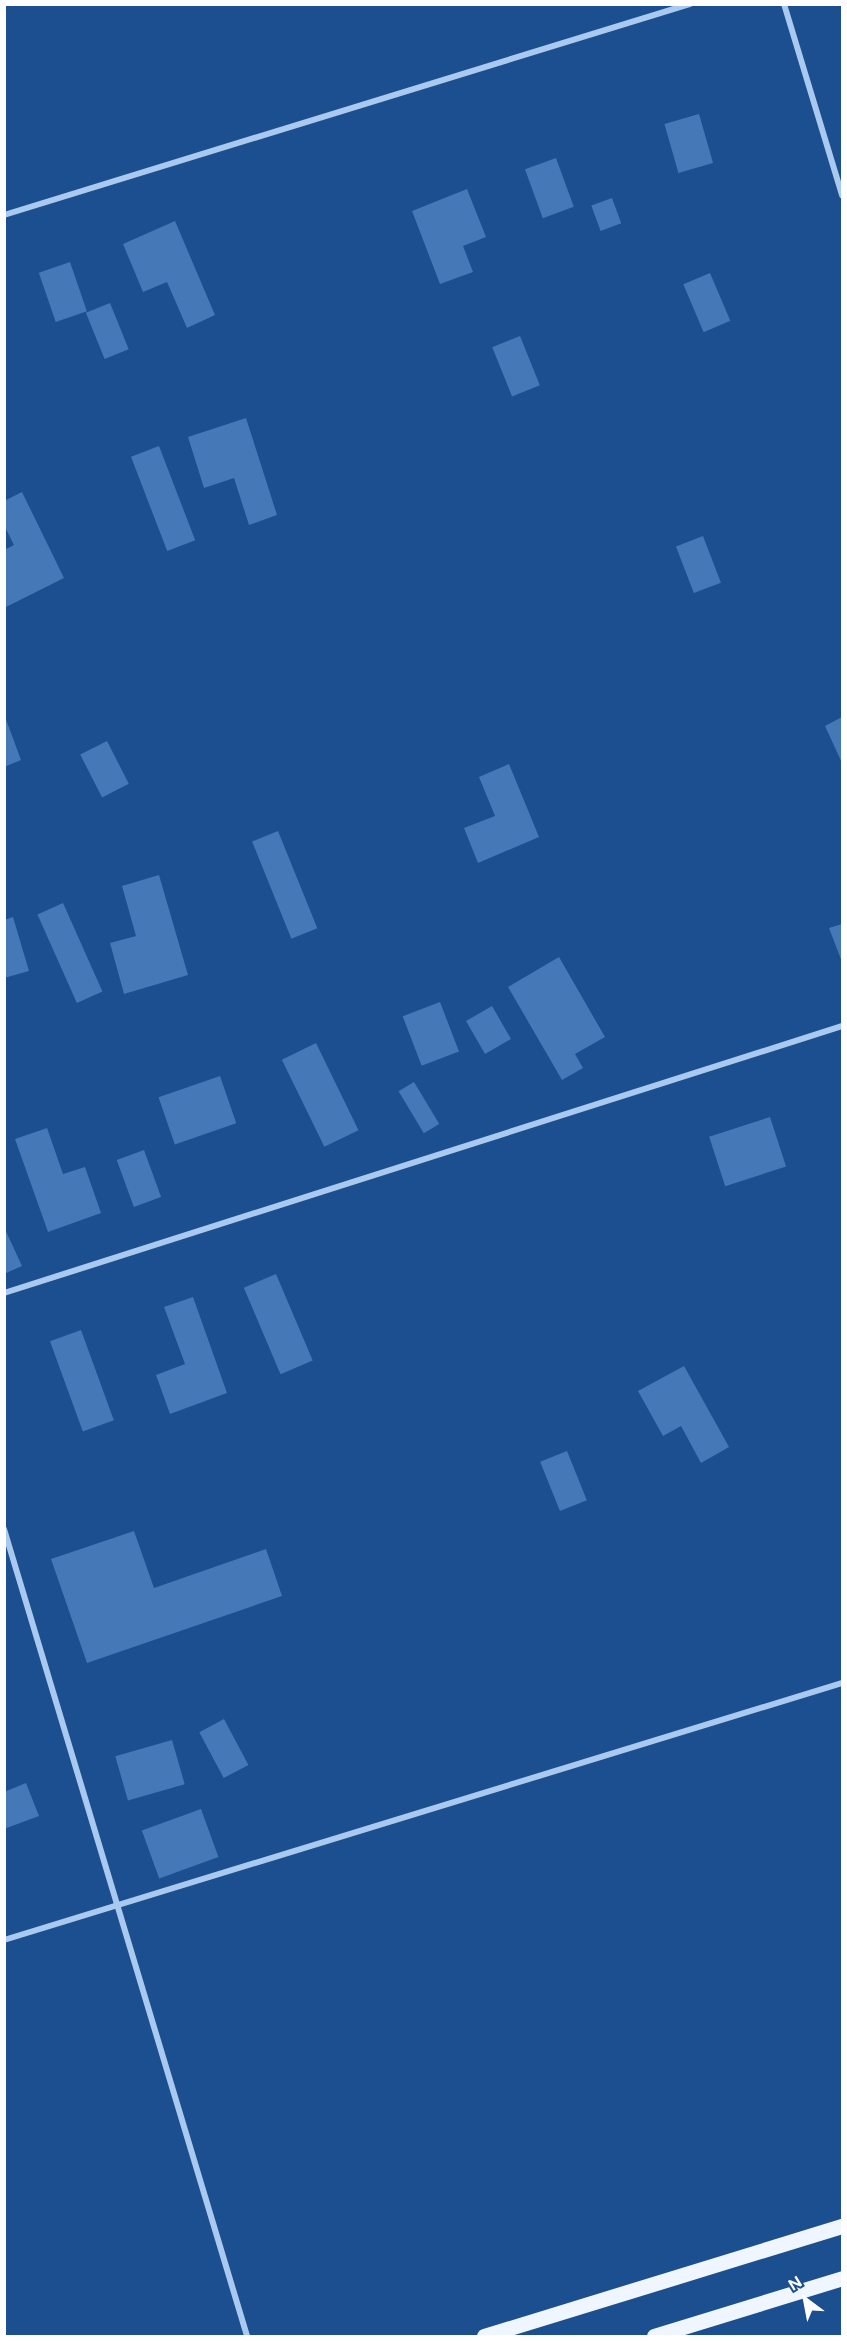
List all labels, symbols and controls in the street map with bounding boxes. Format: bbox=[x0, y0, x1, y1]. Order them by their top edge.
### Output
north arrow bbox=[775, 2269, 835, 2329]
text: N bbox=[785, 2272, 805, 2295]

